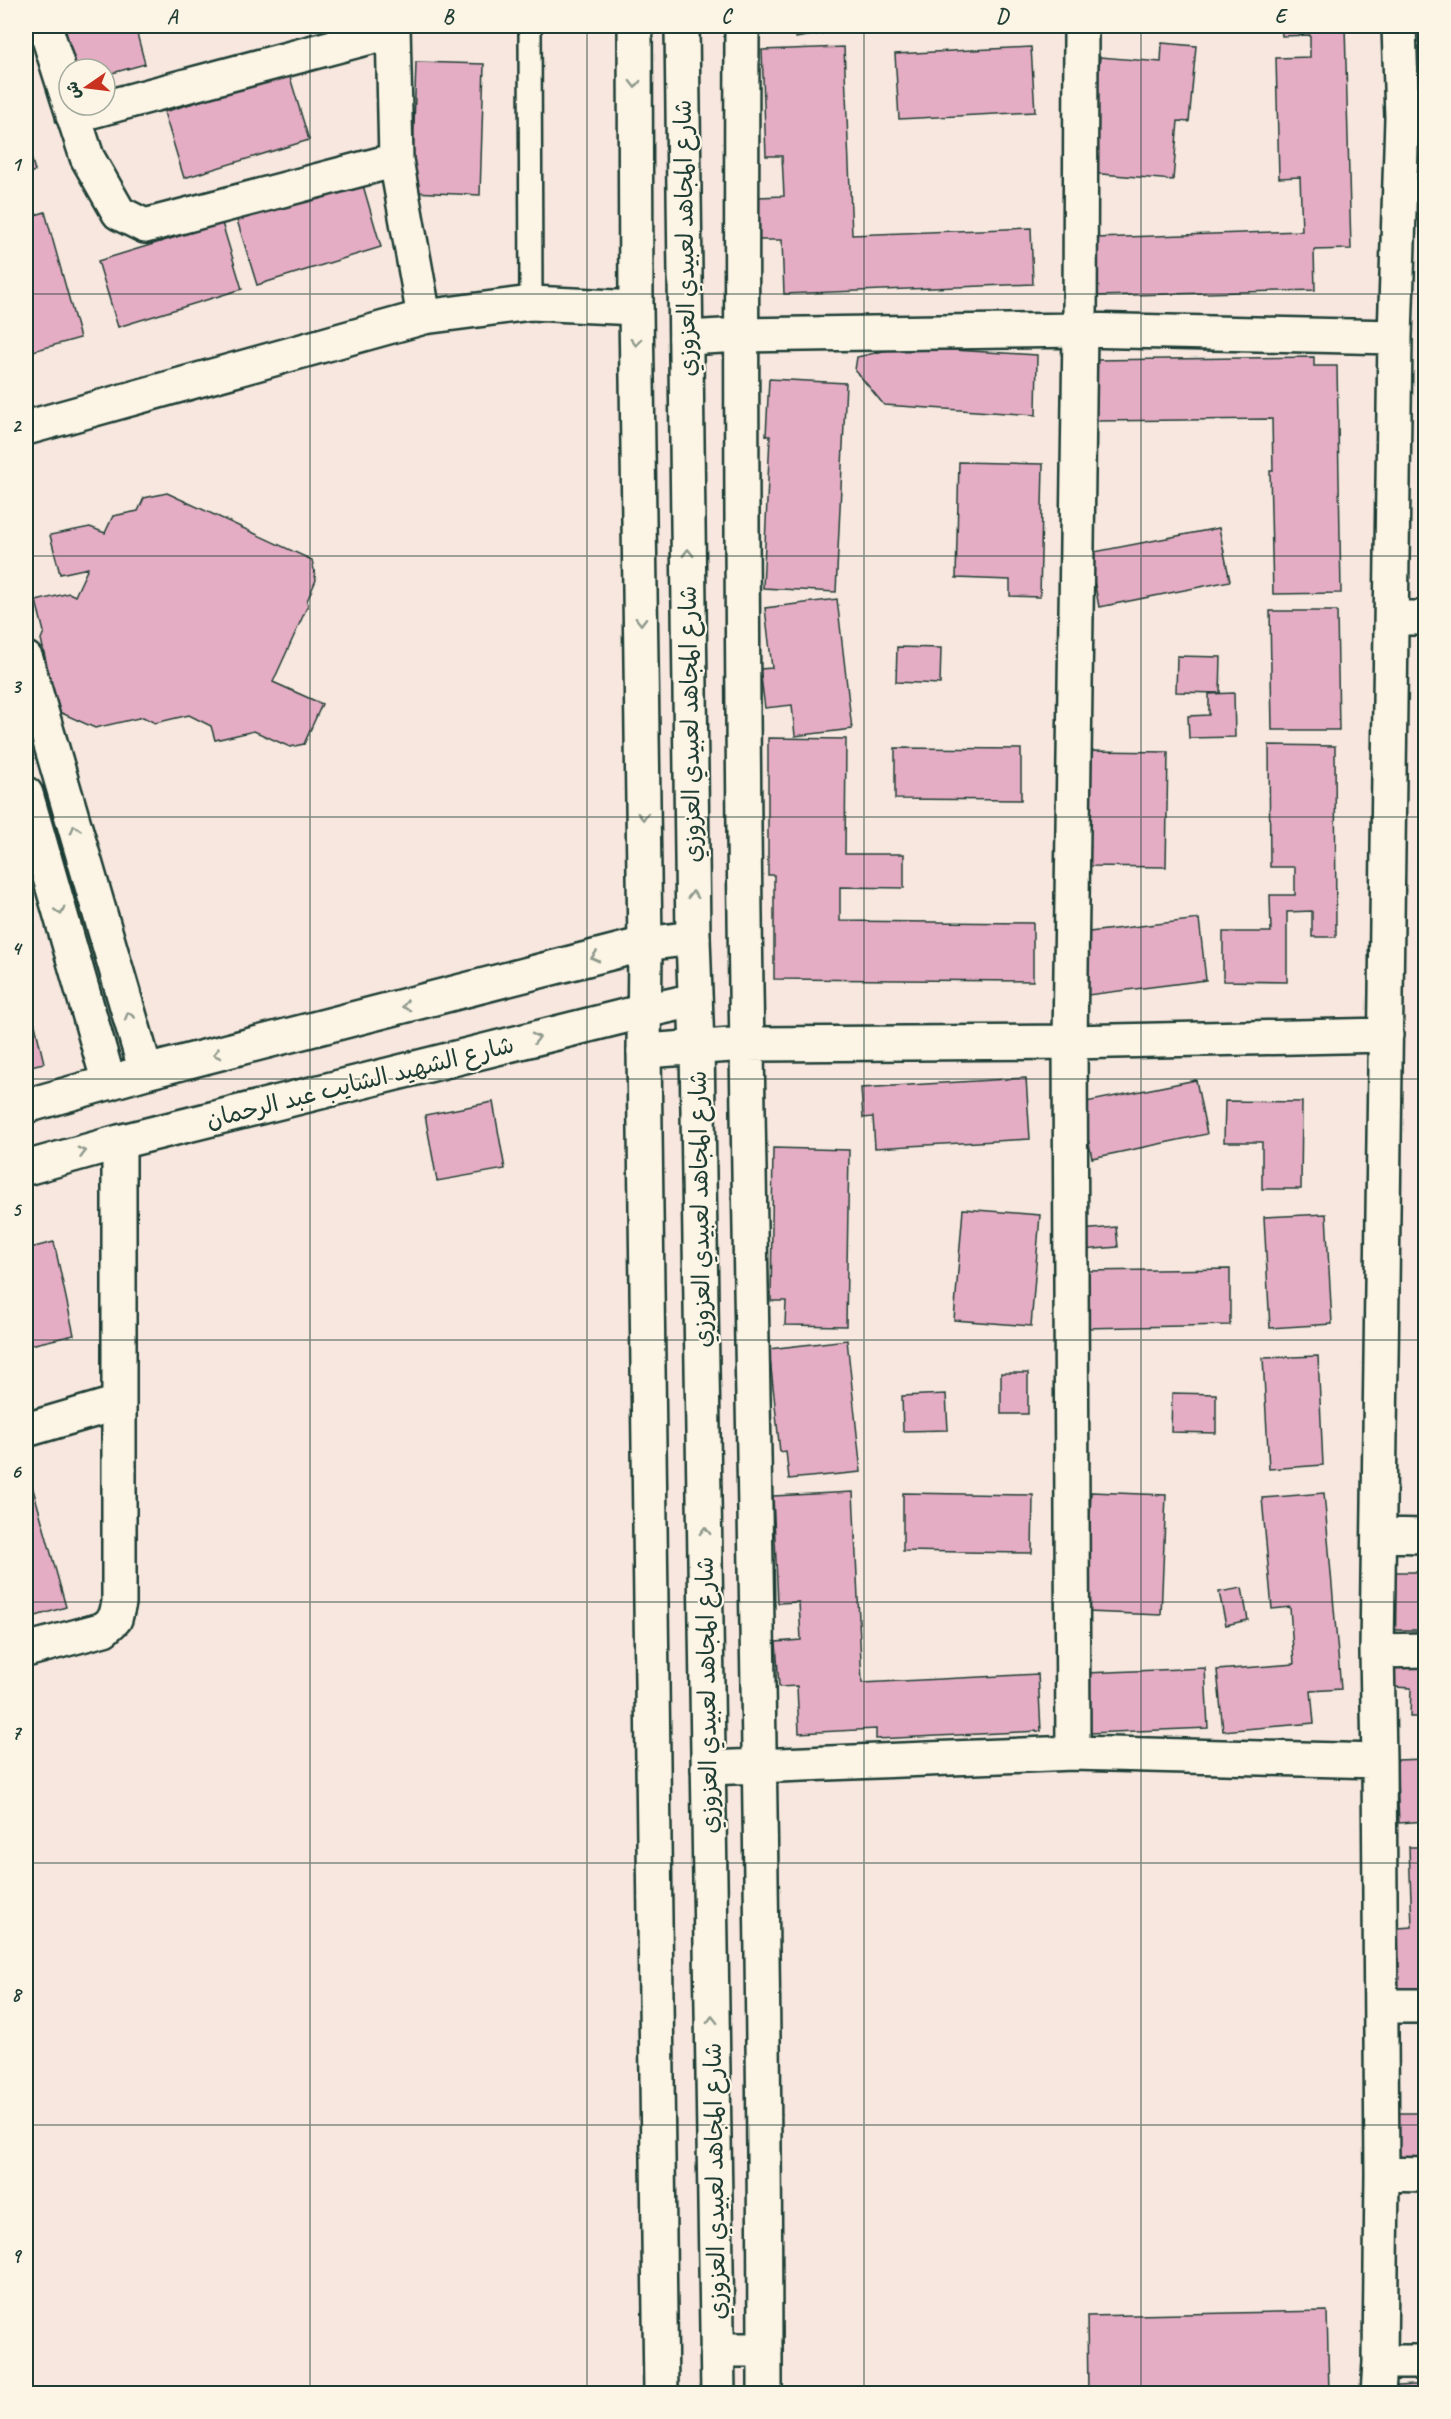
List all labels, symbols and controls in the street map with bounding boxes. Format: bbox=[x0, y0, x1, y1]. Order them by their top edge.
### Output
text: A bbox=[167, 4, 179, 29]
text: B bbox=[443, 4, 455, 29]
text: C bbox=[721, 4, 733, 29]
text: D bbox=[996, 4, 1010, 29]
text: E bbox=[1275, 4, 1289, 29]
north arrow bbox=[57, 57, 117, 117]
text: ش bbox=[62, 79, 85, 101]
one-way arrow bbox=[629, 79, 641, 88]
street label: شارع المجاهد لعبيدي العزوزي bbox=[668, 99, 704, 377]
text: 1 bbox=[12, 152, 23, 177]
one-way arrow bbox=[630, 337, 643, 346]
text: 2 bbox=[12, 413, 23, 438]
one-way arrow bbox=[682, 549, 694, 558]
street label: شارع المجاهد لعبيدي العزوزي bbox=[673, 585, 709, 863]
one-way arrow bbox=[634, 616, 647, 625]
text: 3 bbox=[12, 674, 23, 699]
one-way arrow bbox=[637, 811, 650, 820]
one-way arrow bbox=[70, 824, 82, 835]
one-way arrow bbox=[686, 891, 699, 900]
one-way arrow bbox=[53, 905, 65, 915]
text: 4 bbox=[12, 936, 24, 961]
one-way arrow bbox=[590, 950, 600, 963]
one-way arrow bbox=[401, 998, 411, 1011]
one-way arrow bbox=[124, 1011, 136, 1022]
street label: شارع الشهيد الشايب عبد الرحمان bbox=[203, 1029, 518, 1137]
one-way arrow bbox=[530, 1033, 541, 1045]
one-way arrow bbox=[212, 1047, 222, 1060]
street label: شارع المجاهد لعبيدي العزوزي bbox=[683, 1070, 719, 1348]
one-way arrow bbox=[76, 1147, 87, 1159]
text: 5 bbox=[12, 1197, 23, 1222]
text: 6 bbox=[11, 1459, 22, 1484]
one-way arrow bbox=[699, 1527, 711, 1536]
street label: شارع المجاهد لعبيدي العزوزي bbox=[690, 1556, 726, 1834]
text: 7 bbox=[12, 1720, 23, 1745]
text: 8 bbox=[12, 1982, 24, 2007]
one-way arrow bbox=[706, 2016, 719, 2025]
street label: شارع المجاهد لعبيدي العزوزي bbox=[698, 2042, 734, 2320]
text: 9 bbox=[12, 2243, 23, 2268]

